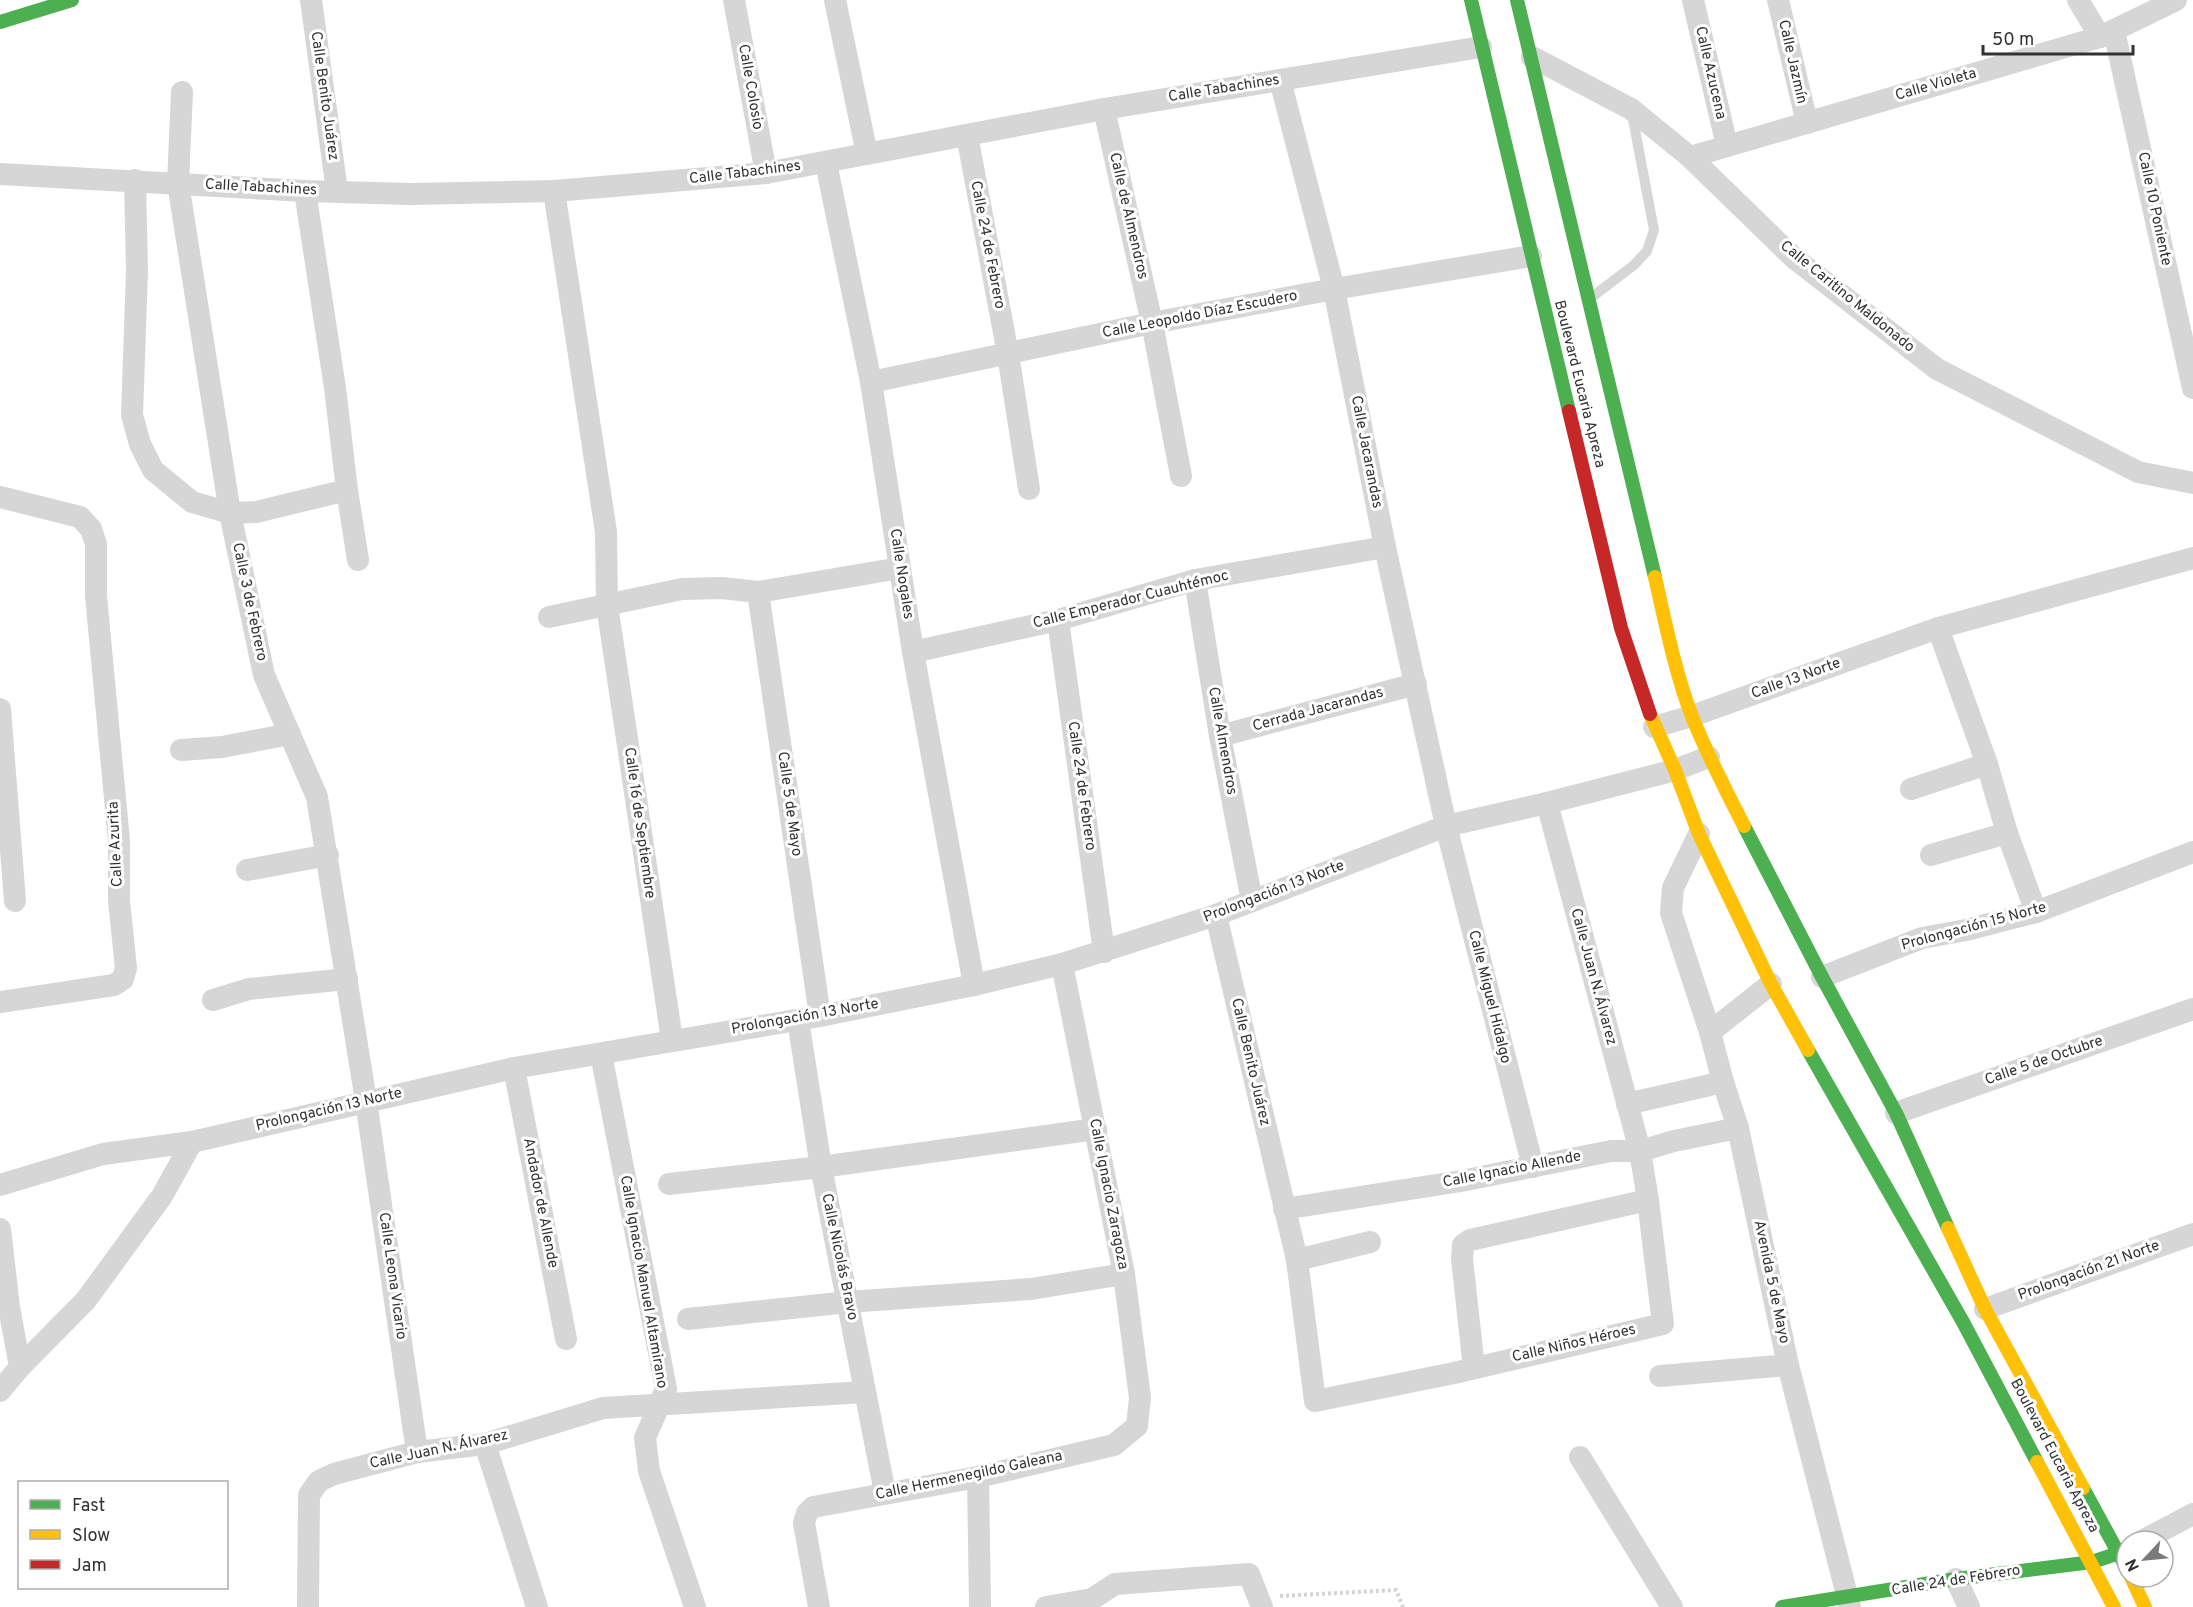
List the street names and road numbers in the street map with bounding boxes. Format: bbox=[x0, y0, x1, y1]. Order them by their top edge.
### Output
street label: Calle Jazmín bbox=[1773, 18, 1811, 106]
street label: Calle Azucena bbox=[1690, 25, 1730, 121]
street label: Calle Benito Juárez bbox=[306, 30, 342, 162]
street label: Calle Colosio bbox=[733, 43, 767, 131]
street label: Calle Violeta bbox=[1893, 64, 1979, 106]
street label: Calle Tabachines bbox=[1167, 71, 1281, 107]
street label: Calle 10 Poniente bbox=[2133, 150, 2175, 268]
street label: Calle de Almendros bbox=[1104, 151, 1152, 281]
street label: Calle Tabachines bbox=[688, 157, 802, 189]
street label: Calle Tabachines bbox=[204, 176, 318, 200]
street label: Calle 24 de Febrero bbox=[965, 179, 1009, 311]
street label: Calle Caritino Maldonado bbox=[1776, 237, 1918, 357]
street label: Calle Leopoldo Díaz Escudero bbox=[1101, 287, 1299, 343]
street label: Boulevard Eucaria Apreza bbox=[1549, 298, 1609, 470]
street label: Calle Jacarandas bbox=[1346, 394, 1386, 510]
street label: Calle Nogales bbox=[884, 527, 918, 621]
street label: Calle 3 de Febrero bbox=[227, 541, 271, 663]
street label: Calle Emperador Cuauhtémoc bbox=[1031, 566, 1231, 634]
street label: Calle 13 Norte bbox=[1749, 654, 1843, 704]
street label: Cerrada Jacarandas bbox=[1251, 683, 1385, 737]
street label: Calle Almendros bbox=[1203, 685, 1241, 797]
street label: Calle 24 de Febrero bbox=[1063, 720, 1099, 852]
street label: Calle 16 de Septiembre bbox=[619, 746, 659, 900]
street label: Calle 5 de Mayo bbox=[772, 750, 806, 858]
street label: Calle Azurita bbox=[104, 801, 128, 887]
street label: Prolongación 13 Norte bbox=[1201, 856, 1347, 928]
street label: Prolongación 15 Norte bbox=[1899, 898, 2049, 956]
street label: Calle Juan N. Álvarez bbox=[1566, 906, 1621, 1048]
street label: Calle Miguel Hidalgo bbox=[1463, 928, 1515, 1066]
street label: Prolongación 13 Norte bbox=[730, 995, 880, 1039]
street label: Calle Benito Juárez bbox=[1226, 996, 1274, 1128]
street label: Calle 5 de Octubre bbox=[1982, 1032, 2106, 1090]
street label: Prolongación 13 Norte bbox=[254, 1084, 404, 1136]
street label: Calle Ignacio Zaragoza bbox=[1084, 1117, 1132, 1271]
street label: Andador de Allende bbox=[518, 1136, 562, 1270]
street label: Calle Ignacio Allende bbox=[1441, 1147, 1583, 1193]
street label: Calle Ignacio Manuel Altamirano bbox=[615, 1174, 671, 1390]
street label: Calle Nicolás Bravo bbox=[816, 1192, 862, 1322]
street label: Calle Leona Vicario bbox=[374, 1211, 410, 1341]
street label: Avenida 5 de Mayo bbox=[1749, 1218, 1793, 1346]
street label: Prolongación 21 Norte bbox=[2016, 1237, 2162, 1305]
street label: Calle Niños Héroes bbox=[1510, 1321, 1638, 1367]
street label: Boulevard Eucaria Apreza bbox=[2005, 1376, 2103, 1536]
street label: Calle Juan N. Álvarez bbox=[368, 1425, 510, 1474]
street label: Calle Hermenegildo Galeana bbox=[874, 1447, 1064, 1505]
street label: Calle 24 de Febrero bbox=[1890, 1561, 2022, 1601]

